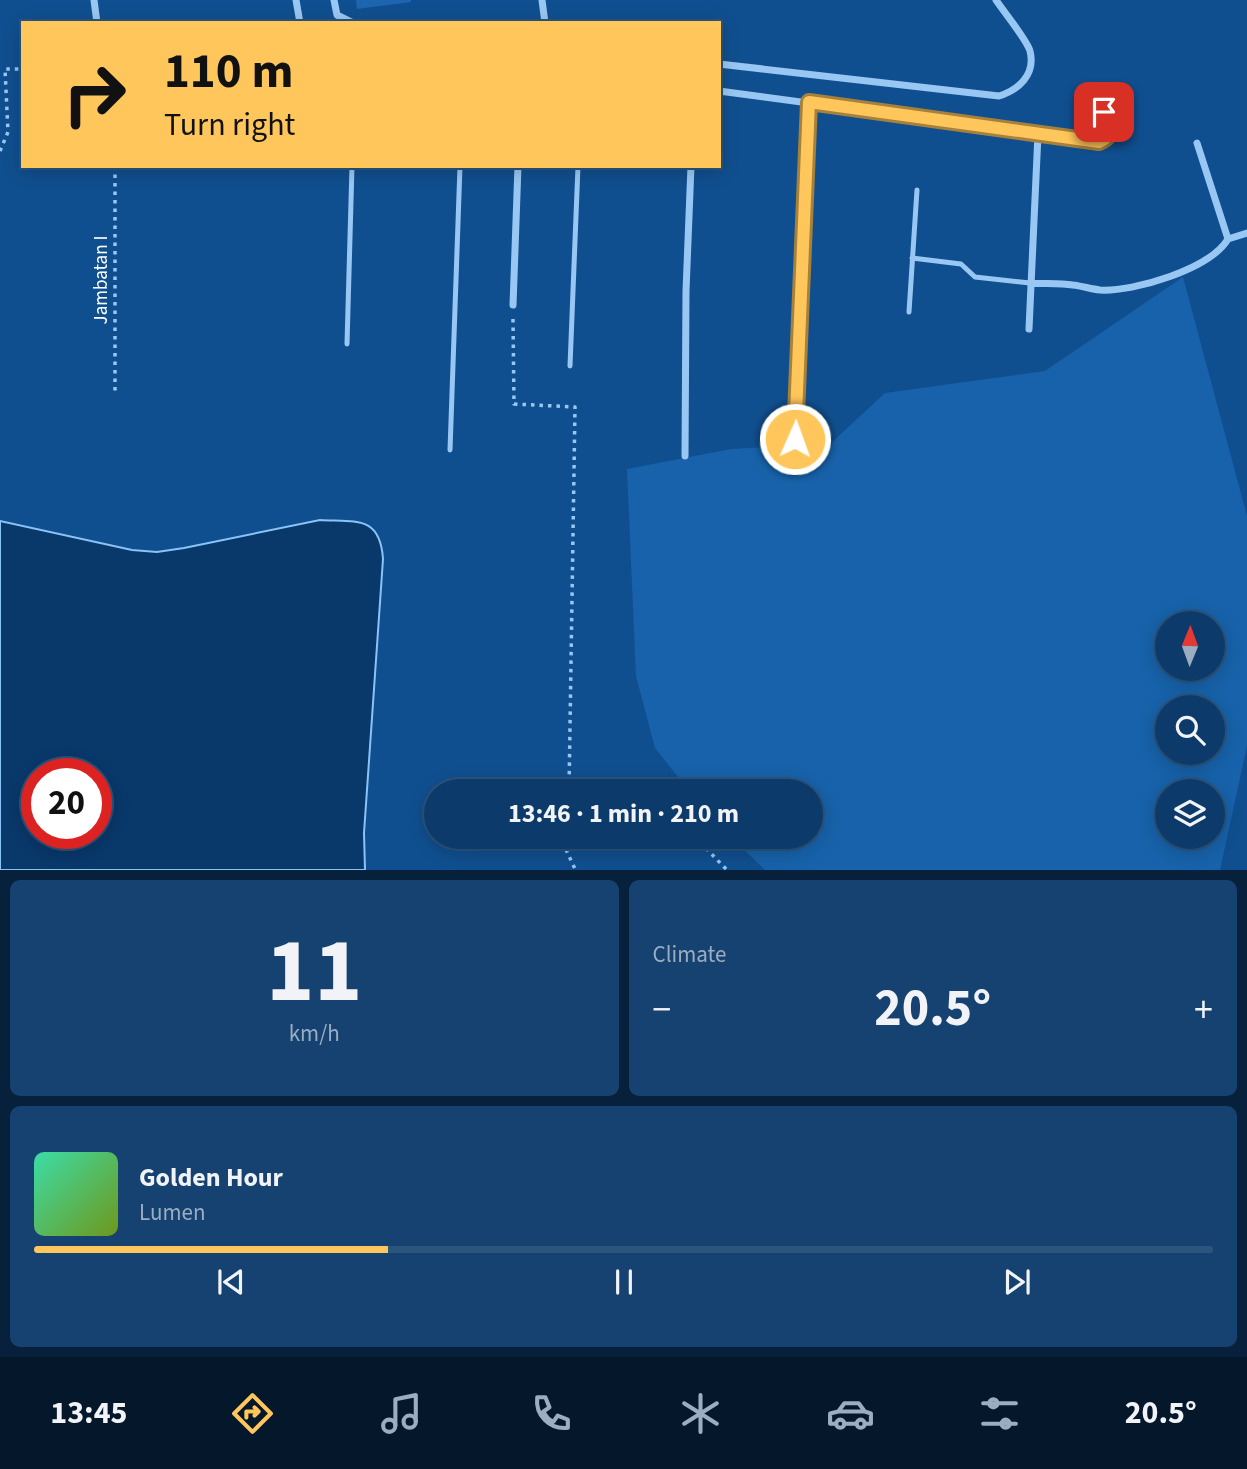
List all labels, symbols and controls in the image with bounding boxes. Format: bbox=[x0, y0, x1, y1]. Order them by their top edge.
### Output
text: 110 m bbox=[164, 37, 293, 107]
icon: right bbox=[49, 49, 140, 140]
pin bbox=[1074, 82, 1134, 142]
icon: arrive bbox=[1085, 93, 1123, 131]
text: Turn right bbox=[164, 102, 295, 148]
street label: Jambatan I bbox=[88, 236, 115, 324]
position arrow bbox=[758, 402, 832, 476]
north arrow bbox=[1155, 611, 1225, 681]
map controls bbox=[1155, 611, 1225, 849]
button: search bbox=[1155, 695, 1225, 765]
speed limit sign: 20 bbox=[21, 758, 112, 849]
button: layers bbox=[1155, 779, 1225, 849]
text: 13:46 · 1 min · 210 m bbox=[508, 795, 739, 832]
text: 11 bbox=[266, 907, 362, 1036]
text: Climate bbox=[653, 938, 726, 971]
text: 20.5° bbox=[874, 972, 991, 1046]
text: − bbox=[653, 983, 671, 1037]
text: + bbox=[1194, 983, 1213, 1037]
text: km/h bbox=[289, 1017, 340, 1050]
text: Golden Hour bbox=[139, 1159, 283, 1196]
text: Lumen bbox=[139, 1196, 206, 1229]
icon: previous bbox=[212, 1263, 250, 1301]
icon: pause bbox=[605, 1263, 643, 1301]
icon: next bbox=[998, 1263, 1036, 1301]
icon: directions bbox=[228, 1389, 277, 1438]
icon: music bbox=[377, 1389, 426, 1438]
icon: phone bbox=[527, 1389, 576, 1438]
icon: climate bbox=[676, 1389, 725, 1438]
icon: car bbox=[826, 1389, 875, 1438]
icon: filters bbox=[975, 1389, 1024, 1438]
text: 13:45 bbox=[50, 1390, 127, 1436]
text: 20.5° bbox=[1125, 1390, 1197, 1436]

